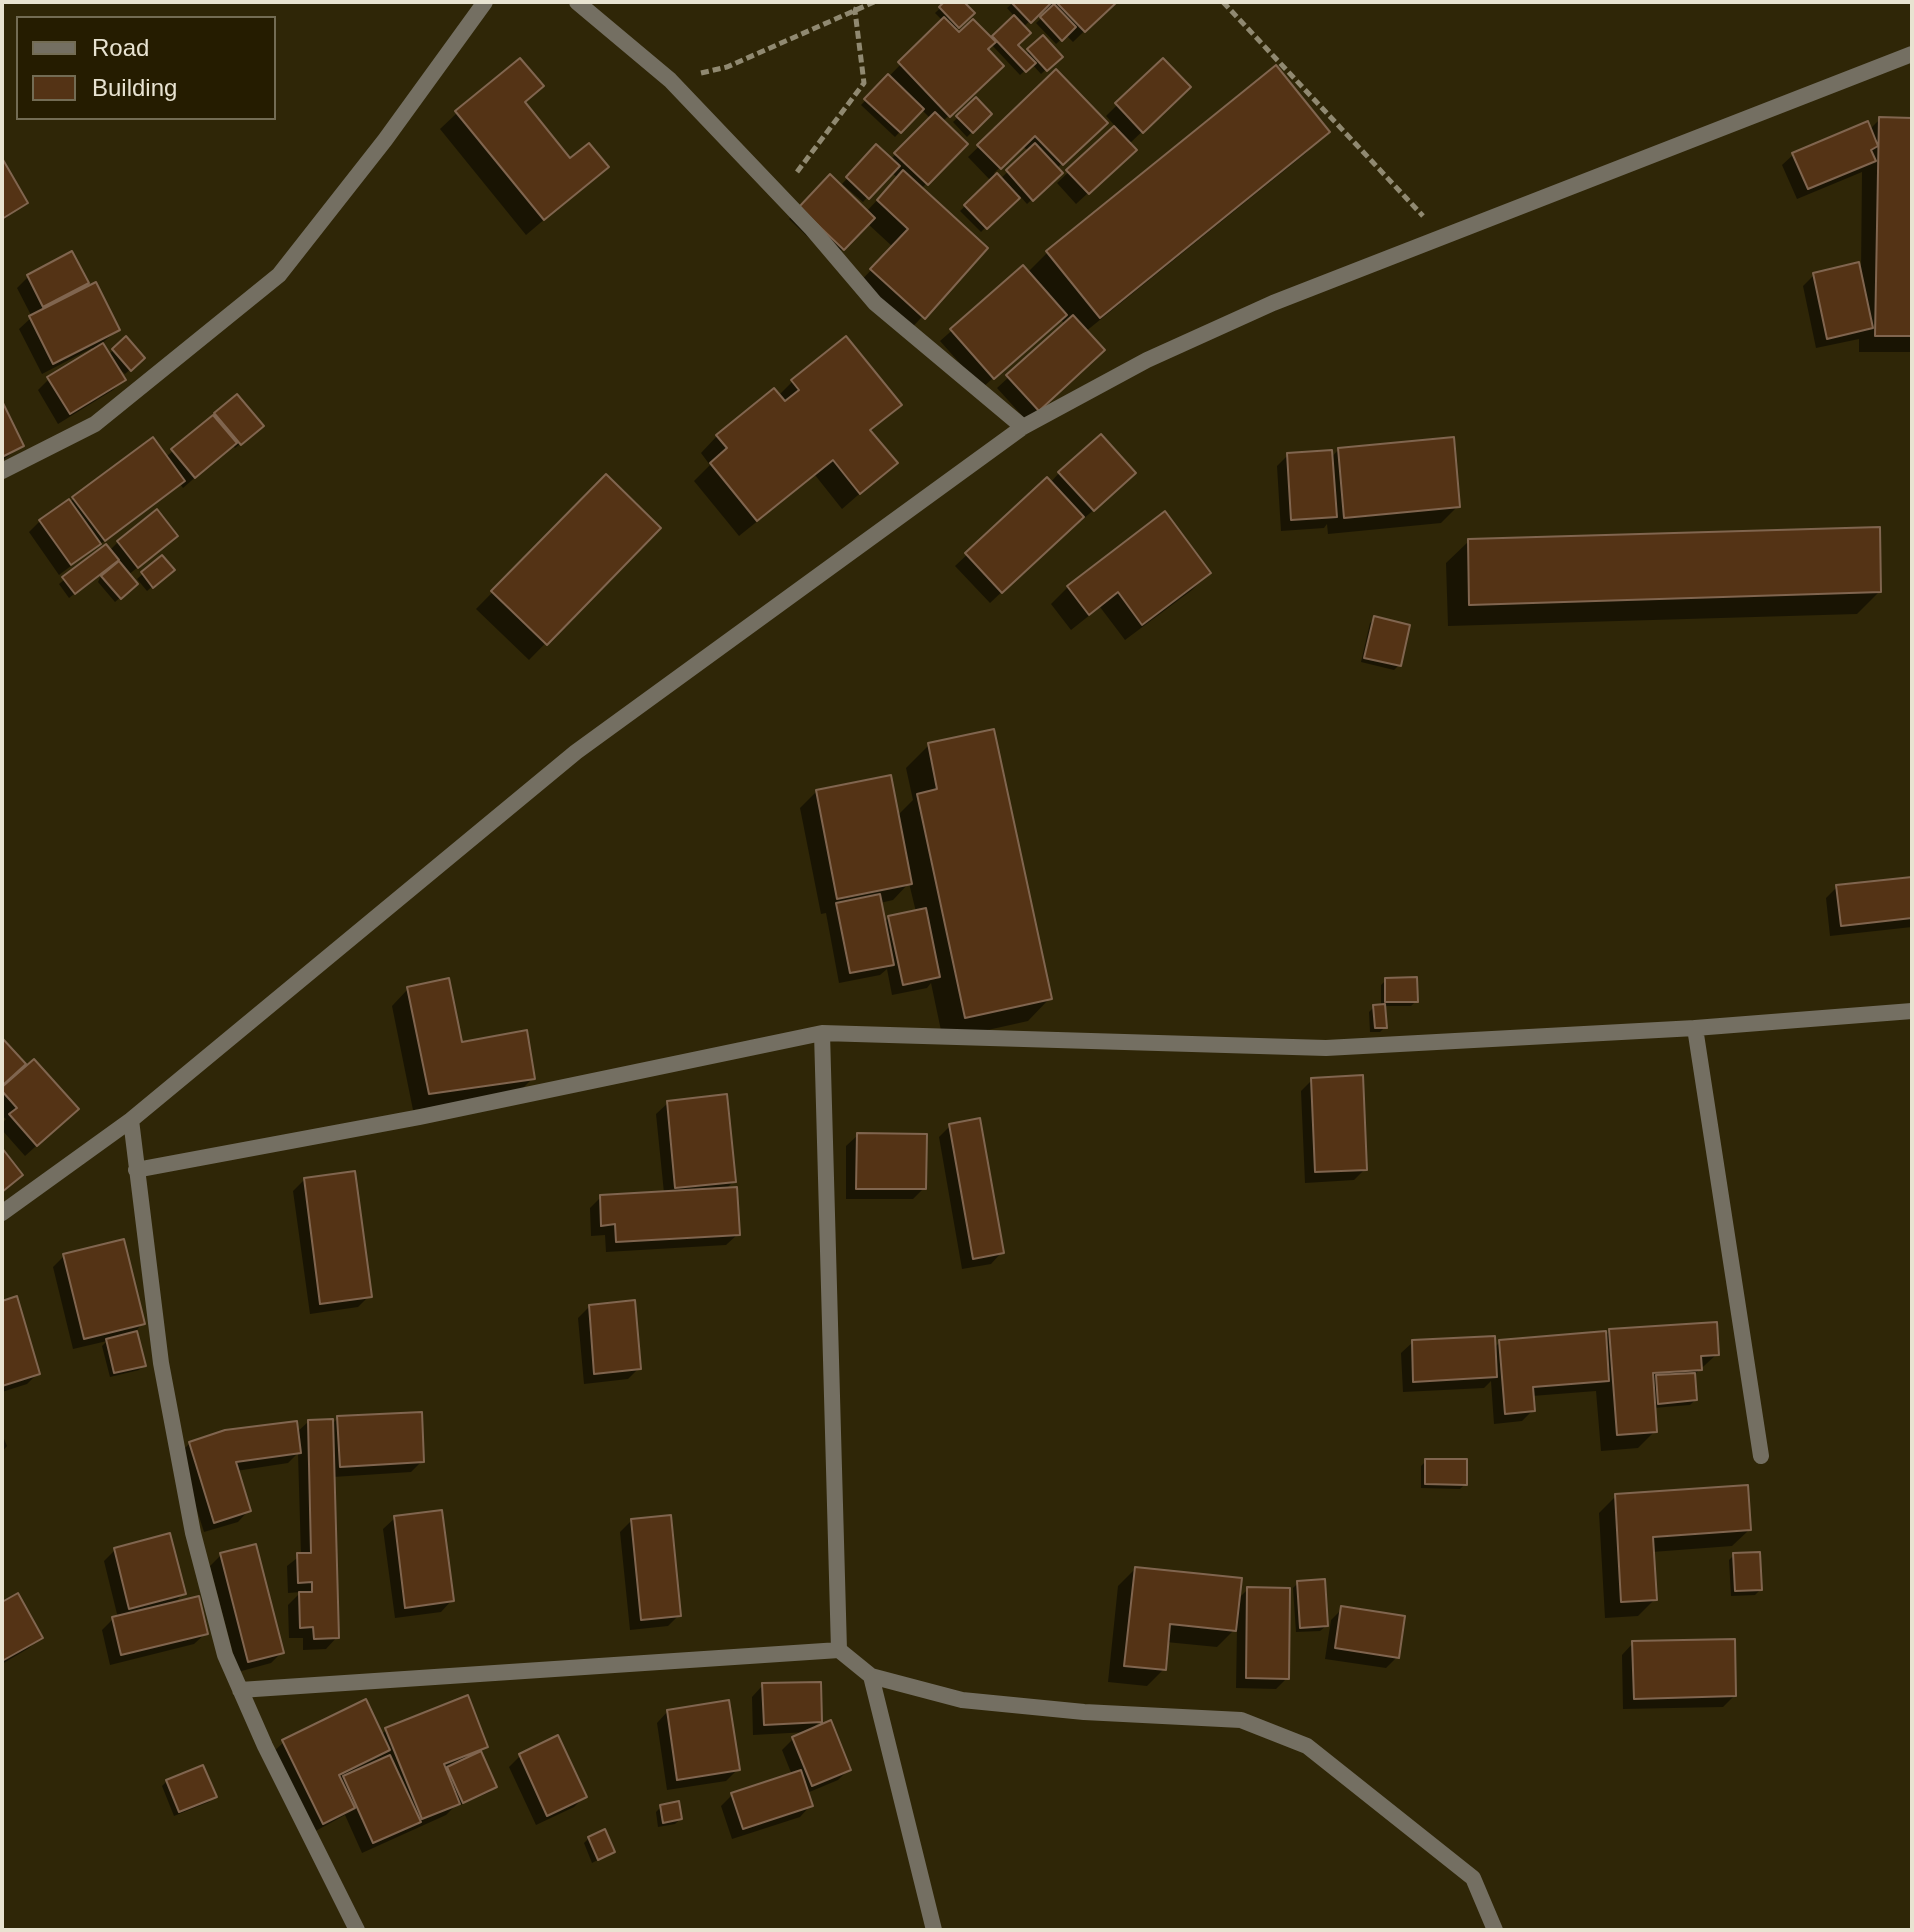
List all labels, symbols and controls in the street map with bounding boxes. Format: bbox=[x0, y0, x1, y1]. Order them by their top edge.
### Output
legend bbox=[16, 16, 276, 120]
text: Road bbox=[92, 34, 149, 61]
text: Building bbox=[92, 74, 177, 101]

